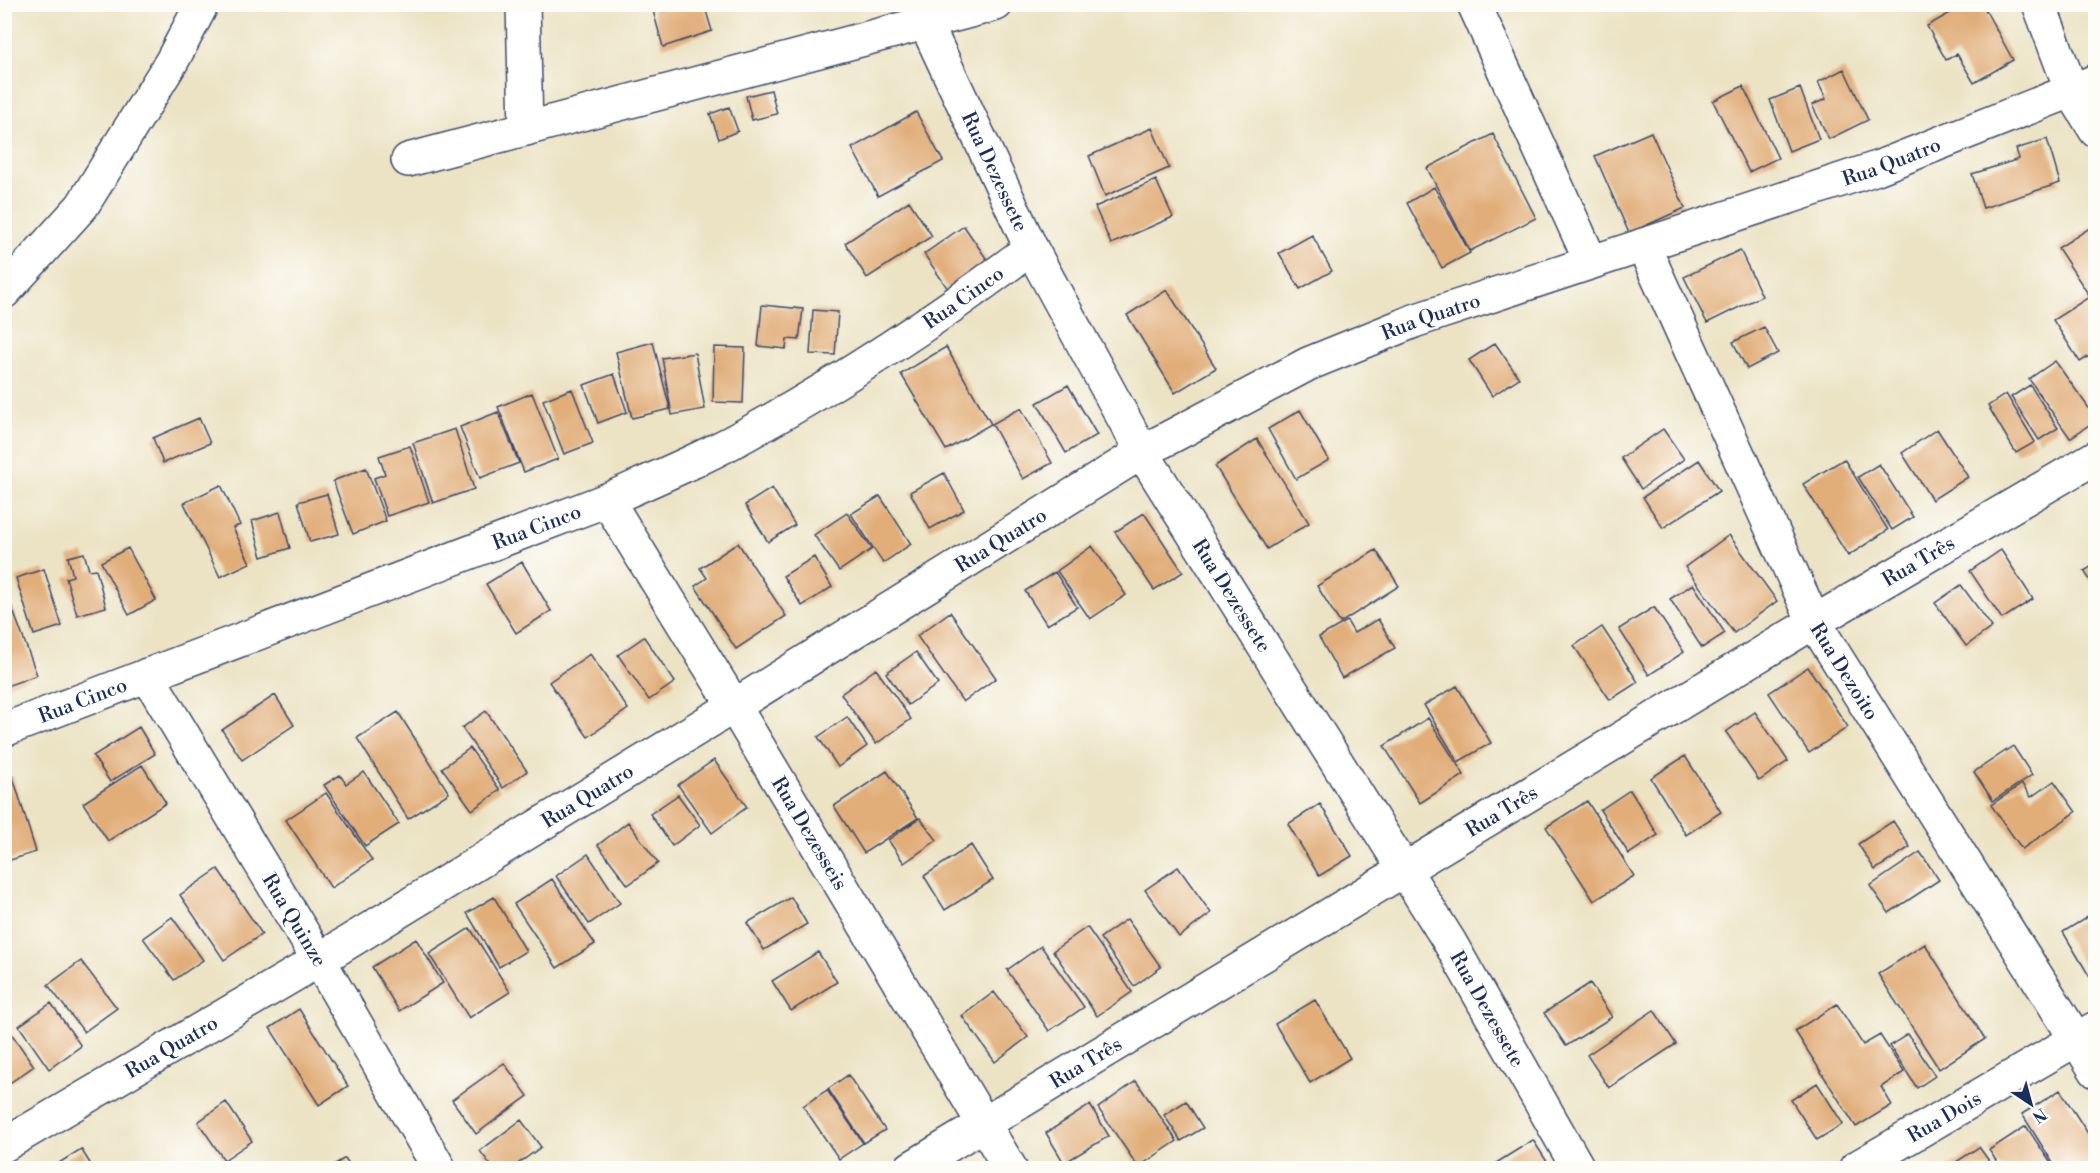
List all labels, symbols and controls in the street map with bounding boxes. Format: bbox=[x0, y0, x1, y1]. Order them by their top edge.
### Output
street label: Rua Dezessete bbox=[955, 108, 1033, 236]
street label: Rua Quatro bbox=[1839, 133, 1945, 193]
street label: Rua Cinco bbox=[919, 262, 1009, 336]
street label: Rua Quatro bbox=[1378, 289, 1484, 347]
street label: Rua Cinco bbox=[489, 500, 585, 557]
street label: Rua Quatro bbox=[951, 503, 1052, 579]
street label: Rua Três bbox=[1878, 531, 1960, 593]
street label: Rua Dezessete bbox=[1186, 535, 1276, 658]
street label: Rua Dezoito bbox=[1804, 619, 1884, 725]
street label: Rua Cinco bbox=[35, 673, 131, 730]
street label: Rua Quatro bbox=[538, 759, 639, 835]
street label: Rua Dezesseis bbox=[765, 773, 852, 895]
street label: Rua Três bbox=[1462, 781, 1543, 844]
street label: Rua Quinze bbox=[256, 869, 331, 972]
street label: Rua Dezessete bbox=[1443, 947, 1529, 1072]
street label: Rua Quatro bbox=[121, 1011, 223, 1085]
street label: Rua Três bbox=[1046, 1032, 1127, 1095]
north arrow bbox=[2001, 1074, 2061, 1134]
street label: Rua Dois bbox=[1903, 1086, 1986, 1149]
text: N bbox=[2028, 1104, 2050, 1127]

